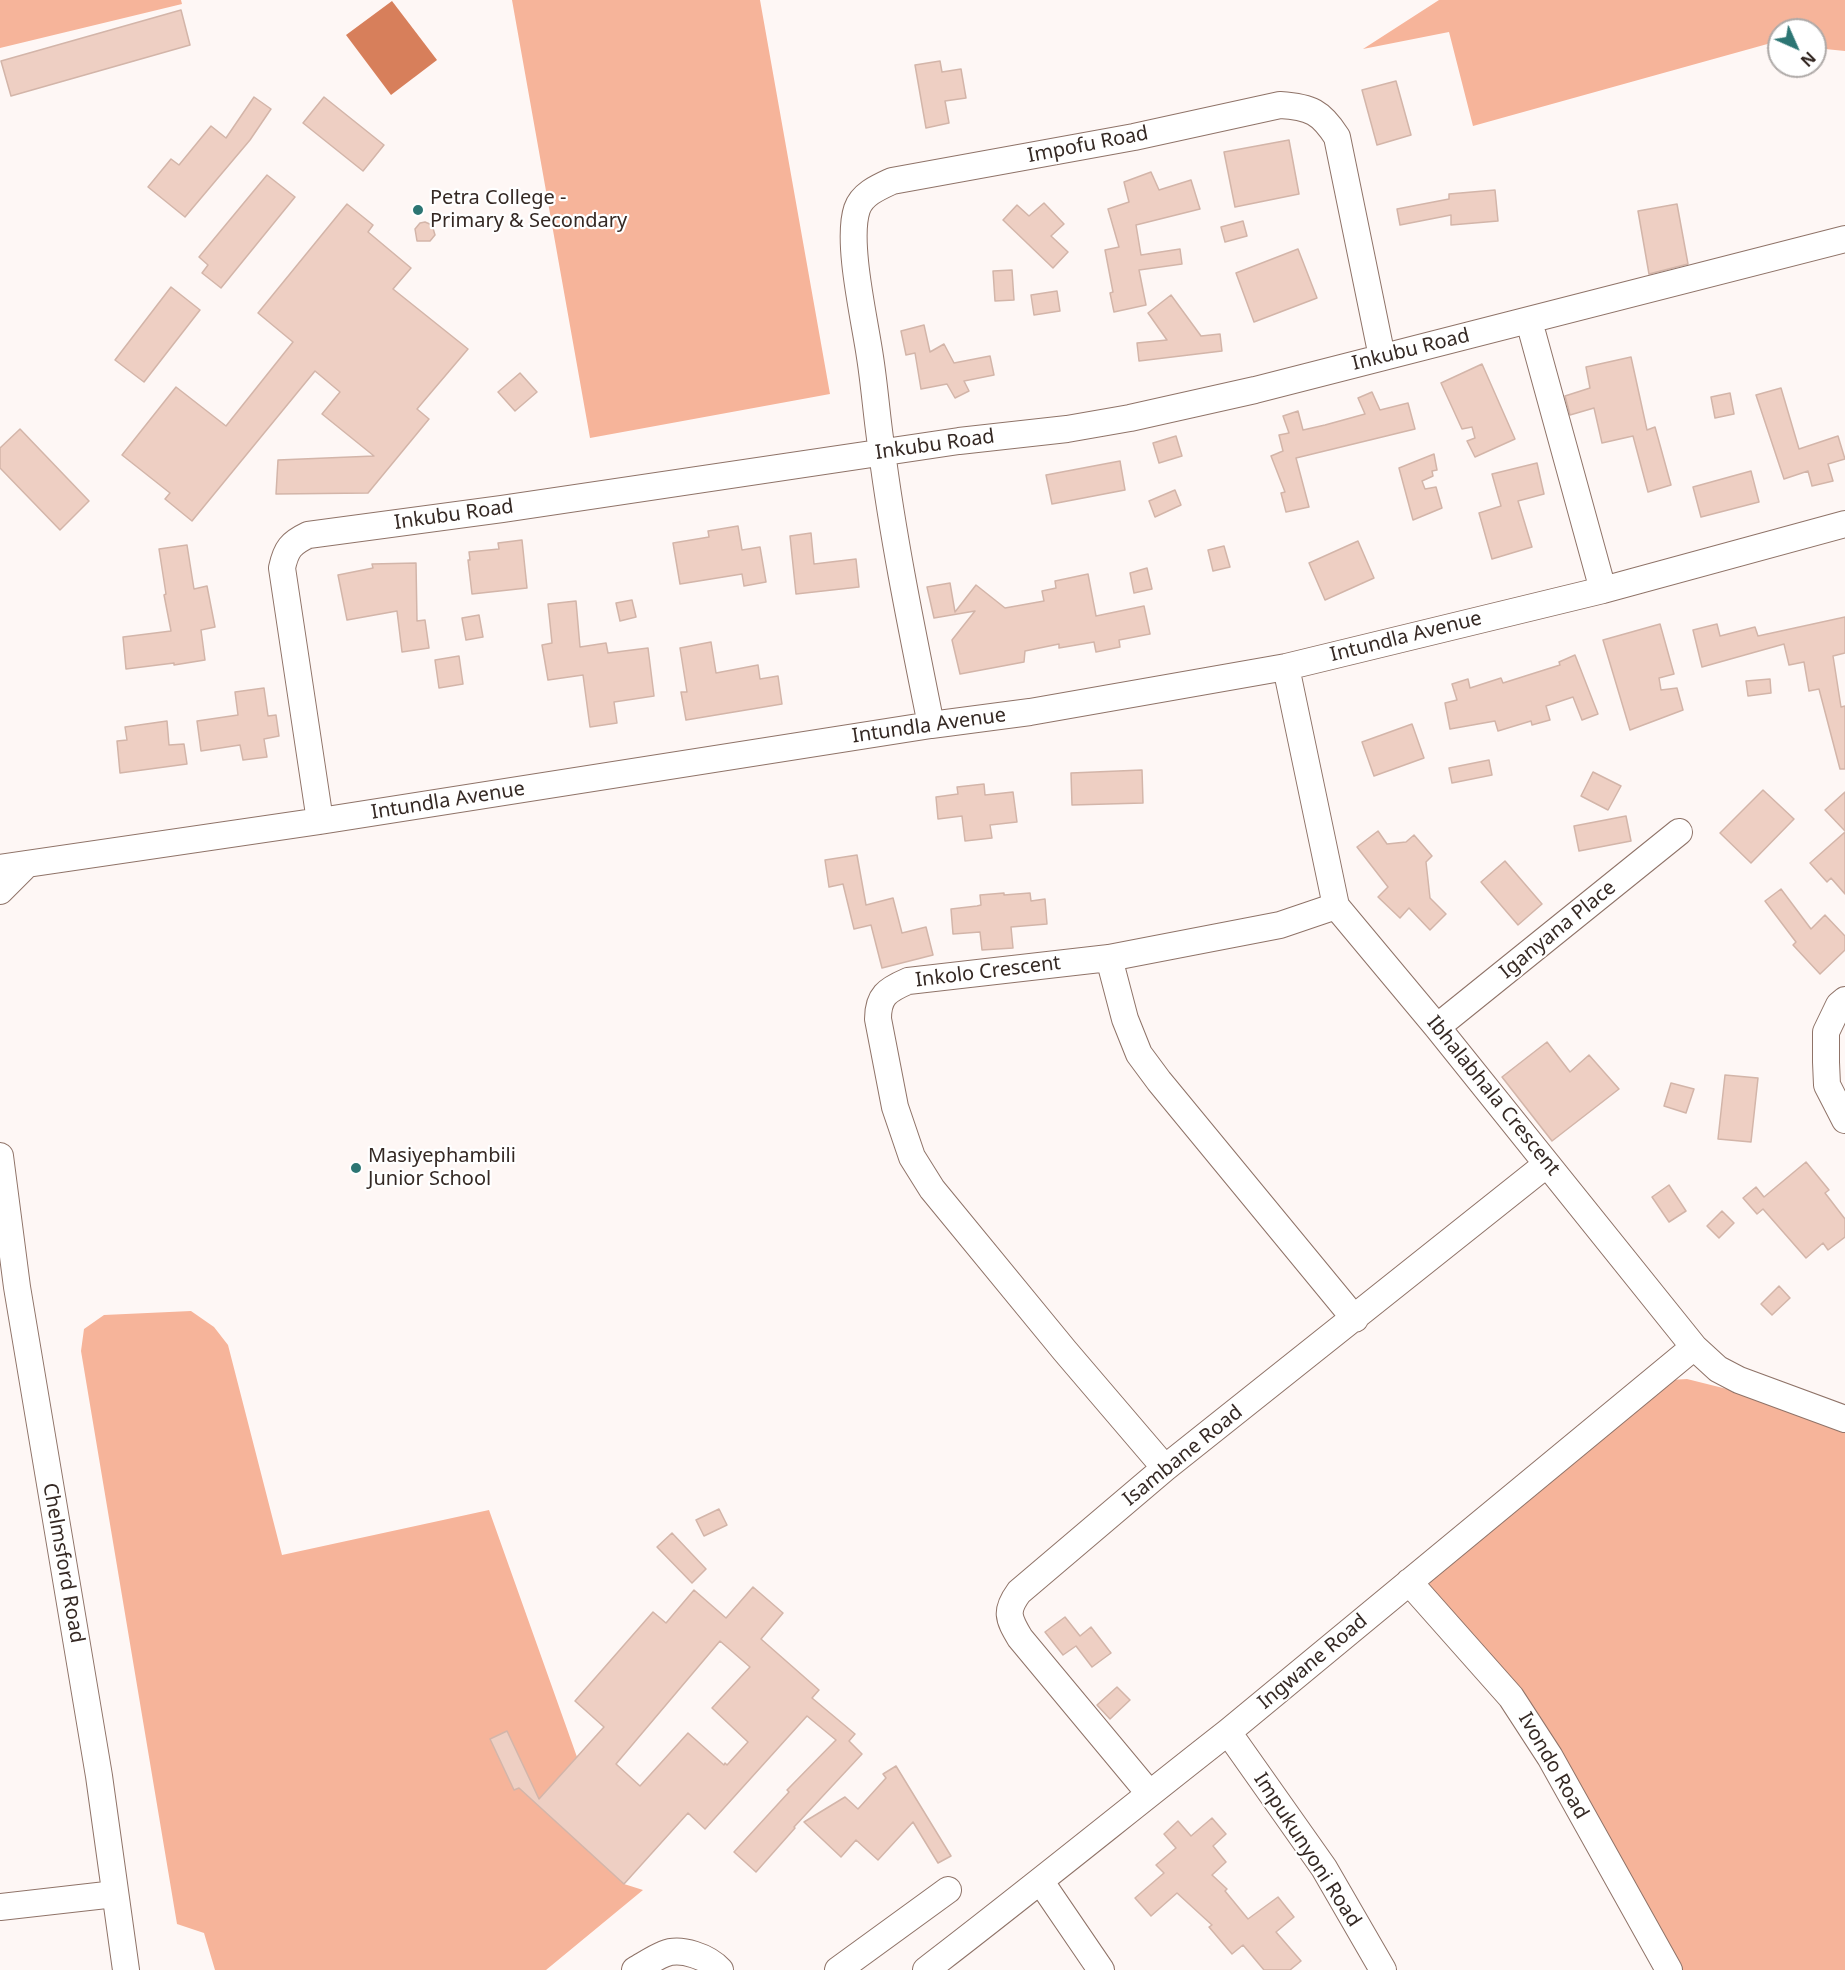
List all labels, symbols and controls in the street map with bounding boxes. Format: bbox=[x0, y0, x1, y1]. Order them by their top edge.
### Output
north arrow bbox=[1767, 18, 1827, 78]
text: N bbox=[1796, 47, 1821, 72]
street label: Impofu Road bbox=[1026, 122, 1150, 168]
place label: Petra College - Primary & Secondary bbox=[430, 186, 627, 233]
marker: Petra College - Primary & Secondary bbox=[411, 203, 425, 217]
street label: Inkubu Road bbox=[1350, 324, 1472, 376]
street label: Inkubu Road bbox=[874, 425, 996, 465]
street label: Inkubu Road bbox=[393, 495, 515, 535]
street label: Intundla Avenue bbox=[1328, 607, 1484, 667]
street label: Intundla Avenue bbox=[850, 703, 1008, 749]
street label: Intundla Avenue bbox=[369, 777, 527, 825]
street label: Iganyana Place bbox=[1495, 876, 1621, 984]
street label: Inkolo Crescent bbox=[914, 951, 1062, 993]
street label: Ibhalabhala Crescent bbox=[1421, 1011, 1565, 1181]
place label: Masiyephambili Junior School bbox=[368, 1144, 516, 1191]
marker: Masiyephambili Junior School bbox=[349, 1161, 363, 1175]
street label: Isambane Road bbox=[1118, 1401, 1248, 1511]
street label: Chelmsford Road bbox=[37, 1481, 89, 1645]
street label: Ingwane Road bbox=[1253, 1609, 1373, 1715]
street label: Ivondo Road bbox=[1513, 1708, 1593, 1824]
street label: Impukunyoni Road bbox=[1248, 1769, 1366, 1931]

